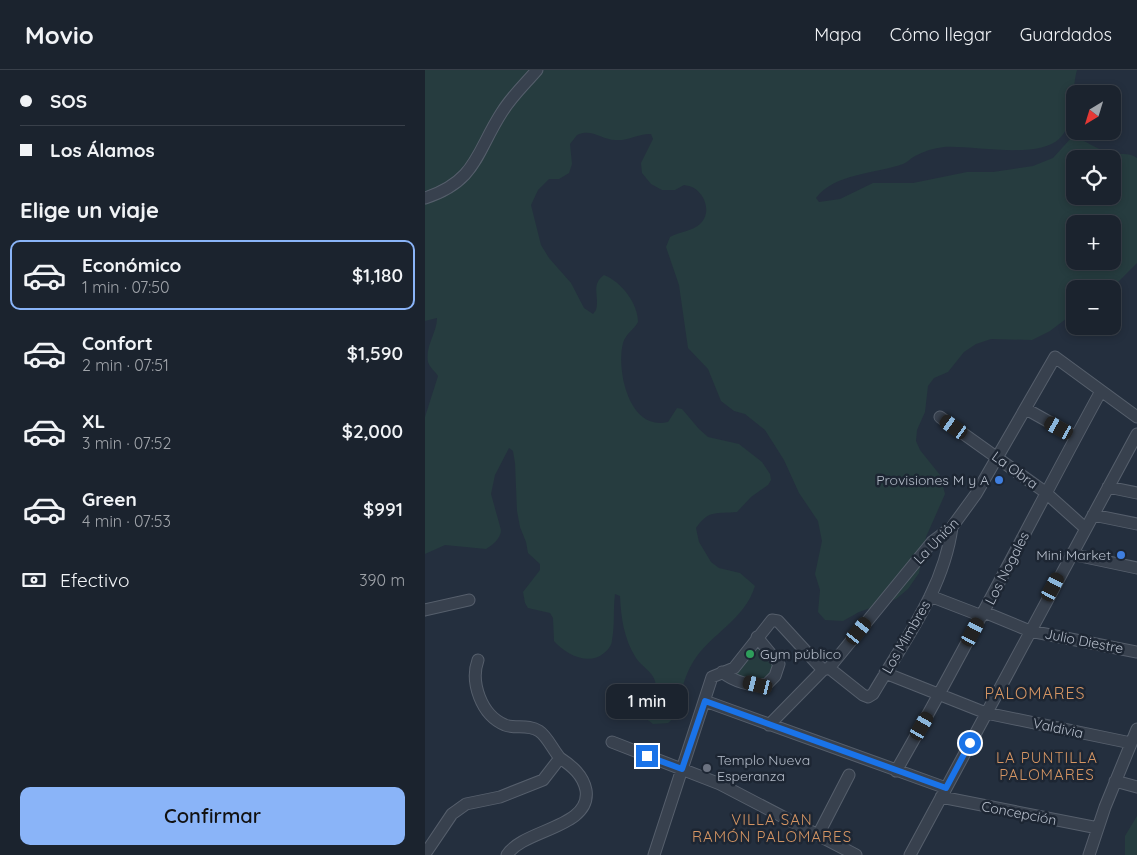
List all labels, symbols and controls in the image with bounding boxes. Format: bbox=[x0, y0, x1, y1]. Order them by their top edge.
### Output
text: Movio bbox=[25, 20, 94, 50]
text: Mapa bbox=[814, 23, 862, 46]
text: Cómo llegar bbox=[890, 23, 992, 46]
text: Guardados bbox=[1020, 23, 1112, 46]
north arrow bbox=[1066, 85, 1121, 140]
map controls bbox=[1066, 85, 1121, 335]
text: SOS bbox=[50, 89, 87, 113]
text: Los Álamos bbox=[50, 138, 155, 162]
button: locate bbox=[1066, 150, 1121, 205]
text: Elige un viaje bbox=[20, 196, 159, 224]
button: + bbox=[1066, 215, 1121, 270]
icon: car bbox=[22, 253, 67, 298]
text: Económico bbox=[82, 253, 181, 277]
text: $1,180 bbox=[352, 263, 403, 287]
text: 1 min · 07:50 bbox=[82, 277, 170, 297]
button: − bbox=[1066, 280, 1121, 335]
icon: car bbox=[22, 331, 67, 376]
text: Confort bbox=[82, 331, 153, 355]
text: $1,590 bbox=[347, 341, 403, 365]
text: 2 min · 07:51 bbox=[82, 355, 169, 375]
icon: car bbox=[22, 409, 67, 454]
text: XL bbox=[82, 409, 105, 433]
car bbox=[937, 412, 970, 442]
car bbox=[1042, 414, 1075, 442]
text: $2,000 bbox=[342, 419, 403, 443]
text: 3 min · 07:52 bbox=[82, 433, 171, 453]
street label: La Obra bbox=[988, 447, 1042, 493]
place label: Provisiones M y A bbox=[876, 471, 989, 489]
marker: Provisiones M y A bbox=[993, 474, 1005, 486]
icon: car bbox=[22, 487, 67, 532]
text: Green bbox=[82, 487, 137, 511]
text: $991 bbox=[363, 497, 403, 521]
text: 4 min · 07:53 bbox=[82, 511, 171, 531]
street label: La Unión bbox=[910, 514, 962, 568]
street label: Los Nogales bbox=[981, 528, 1033, 608]
place label: Mini Market bbox=[1036, 546, 1111, 564]
marker: Mini Market bbox=[1115, 549, 1127, 561]
icon: cash bbox=[20, 566, 48, 594]
text: Efectivo bbox=[60, 568, 129, 592]
text: 390 m bbox=[359, 570, 405, 590]
car bbox=[1039, 570, 1066, 604]
street label: Los Mimbres bbox=[878, 597, 934, 677]
car bbox=[843, 615, 874, 647]
car bbox=[959, 615, 986, 649]
street label: Julio Diestre bbox=[1043, 625, 1125, 657]
place label: Gym público bbox=[760, 645, 841, 663]
marker: Gym público bbox=[744, 648, 756, 660]
car bbox=[741, 674, 774, 696]
district label: PALOMARES bbox=[984, 683, 1086, 703]
callout: 1 min bbox=[606, 684, 688, 718]
text: 1 min bbox=[628, 691, 666, 711]
car bbox=[908, 709, 935, 743]
street label: Valdivia bbox=[1031, 714, 1085, 742]
route start bbox=[959, 732, 981, 754]
route end bbox=[636, 745, 658, 767]
district label: LA PUNTILLA PALOMARES bbox=[996, 748, 1098, 784]
place label: Templo Nueva Esperanza bbox=[717, 751, 810, 785]
marker: Templo Nueva Esperanza bbox=[701, 762, 713, 774]
button: Confirmar bbox=[20, 787, 405, 845]
street label: Concepción bbox=[980, 797, 1058, 829]
district label: VILLA SAN RAMÓN PALOMARES bbox=[692, 810, 852, 846]

